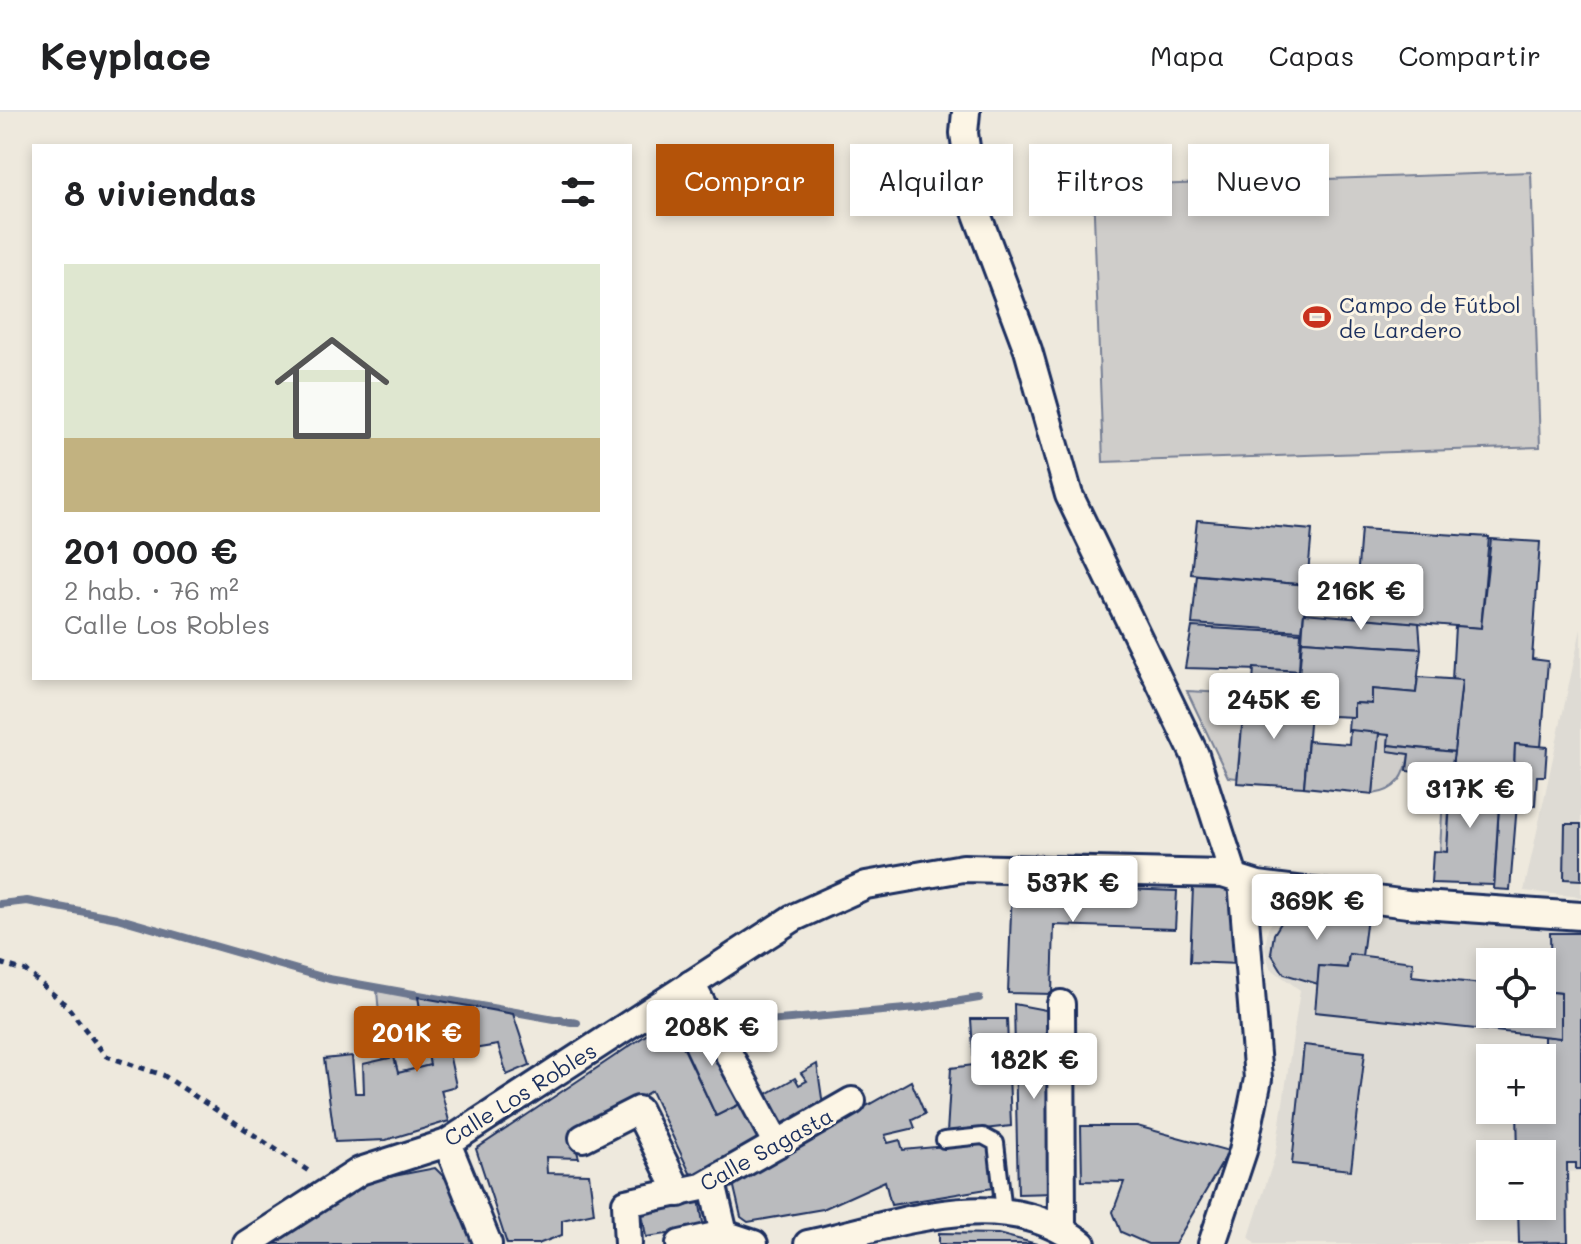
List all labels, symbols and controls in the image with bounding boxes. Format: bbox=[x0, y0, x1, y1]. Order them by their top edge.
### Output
text: Keyplace bbox=[40, 30, 211, 80]
text: Mapa bbox=[1150, 37, 1225, 73]
text: Capas bbox=[1269, 37, 1354, 73]
text: Compartir bbox=[1398, 37, 1541, 73]
chip: Comprar bbox=[656, 144, 834, 216]
chip: Alquilar bbox=[850, 144, 1013, 216]
chip: Filtros bbox=[1029, 144, 1172, 216]
chip: Nuevo bbox=[1188, 144, 1329, 216]
text: 8 viviendas bbox=[64, 170, 256, 215]
icon: filters bbox=[556, 170, 600, 214]
place label: Campo de Fútbol de Lardero bbox=[1339, 290, 1521, 344]
sports icon: Campo de Fútbol de Lardero bbox=[1302, 302, 1332, 332]
icon: home bbox=[260, 316, 404, 460]
text: 201 000 € bbox=[64, 528, 238, 573]
pin: 216K € bbox=[1296, 564, 1426, 632]
text: 2 hab. · 76 m² bbox=[64, 573, 239, 607]
text: 216K € bbox=[1316, 573, 1406, 607]
text: Calle Los Robles bbox=[64, 607, 270, 641]
pin: 245K € bbox=[1209, 673, 1339, 741]
text: 245K € bbox=[1227, 682, 1321, 716]
pin: 317K € bbox=[1405, 762, 1535, 830]
text: 317K € bbox=[1425, 771, 1515, 805]
pin: 537K € bbox=[1008, 856, 1138, 924]
text: 537K € bbox=[1027, 865, 1119, 899]
pin: 369K € bbox=[1252, 874, 1382, 942]
text: 369K € bbox=[1270, 883, 1364, 917]
map controls bbox=[1476, 948, 1556, 1220]
button: locate bbox=[1476, 948, 1556, 1028]
pin: 208K € bbox=[647, 1000, 777, 1068]
pin: 201K € bbox=[352, 1006, 482, 1074]
text: 208K € bbox=[665, 1009, 759, 1043]
text: 201K € bbox=[372, 1015, 462, 1049]
pin: 182K € bbox=[969, 1033, 1099, 1101]
street label: Calle Los Robles bbox=[438, 1035, 602, 1153]
text: 182K € bbox=[989, 1042, 1079, 1076]
button: + bbox=[1476, 1044, 1556, 1124]
street label: Calle Sagasta bbox=[694, 1100, 838, 1198]
button: − bbox=[1476, 1140, 1556, 1220]

